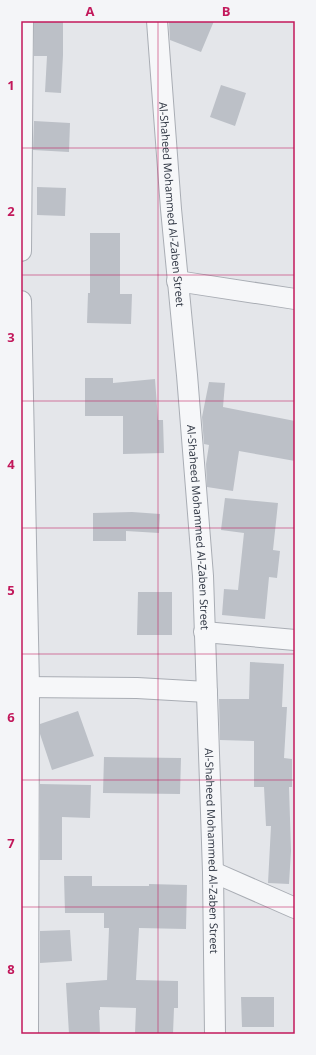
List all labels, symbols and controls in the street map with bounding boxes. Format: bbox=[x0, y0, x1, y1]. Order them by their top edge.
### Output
text: A bbox=[86, 2, 95, 20]
text: B bbox=[222, 2, 231, 20]
text: 1 bbox=[7, 76, 15, 94]
street label: Al-Shaheed Mohammed Al-Zaben Street bbox=[156, 101, 188, 308]
text: 2 bbox=[7, 202, 15, 220]
text: 3 bbox=[7, 328, 15, 346]
street label: Al-Shaheed Mohammed Al-Zaben Street bbox=[184, 424, 213, 630]
text: 4 bbox=[7, 455, 15, 473]
text: 5 bbox=[7, 581, 15, 599]
text: 6 bbox=[7, 708, 15, 726]
street label: Al-Shaheed Mohammed Al-Zaben Street bbox=[202, 748, 222, 954]
text: 7 bbox=[7, 834, 15, 852]
text: 8 bbox=[7, 960, 15, 978]

